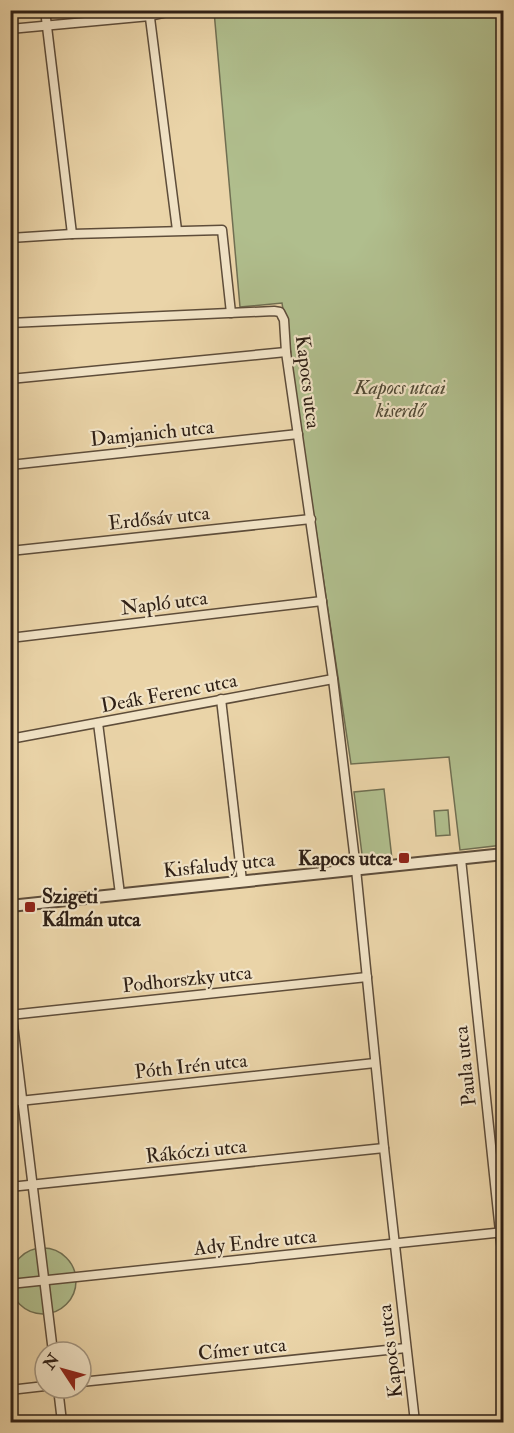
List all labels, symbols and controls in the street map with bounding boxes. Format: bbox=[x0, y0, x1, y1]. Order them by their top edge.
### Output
street label: Kapocs utca bbox=[289, 334, 326, 431]
park label: Kapocs utcai kiserdő bbox=[353, 375, 446, 423]
street label: Damjanich utca bbox=[89, 414, 216, 452]
street label: Erdősáv utca bbox=[107, 500, 212, 536]
street label: Napló utca bbox=[119, 585, 210, 622]
street label: Deák Ferenc utca bbox=[99, 667, 240, 718]
place label: Kapocs utca bbox=[298, 846, 393, 872]
street label: Kisfaludy utca bbox=[162, 847, 277, 883]
marker: Kapocs utca bbox=[397, 851, 411, 865]
place label: Szigeti Kálmán utca bbox=[42, 884, 141, 932]
marker: Szigeti Kálmán utca bbox=[23, 900, 37, 914]
street label: Podhorszky utca bbox=[121, 960, 254, 998]
street label: Paula utca bbox=[448, 1024, 482, 1107]
street label: Póth Irén utca bbox=[133, 1048, 249, 1084]
street label: Rákóczi utca bbox=[144, 1133, 249, 1169]
street label: Ady Endre utca bbox=[192, 1223, 318, 1261]
street label: Kapocs utca bbox=[372, 1302, 409, 1399]
street label: Címer utca bbox=[197, 1332, 288, 1366]
north arrow bbox=[33, 1340, 93, 1400]
text: N bbox=[39, 1350, 64, 1374]

